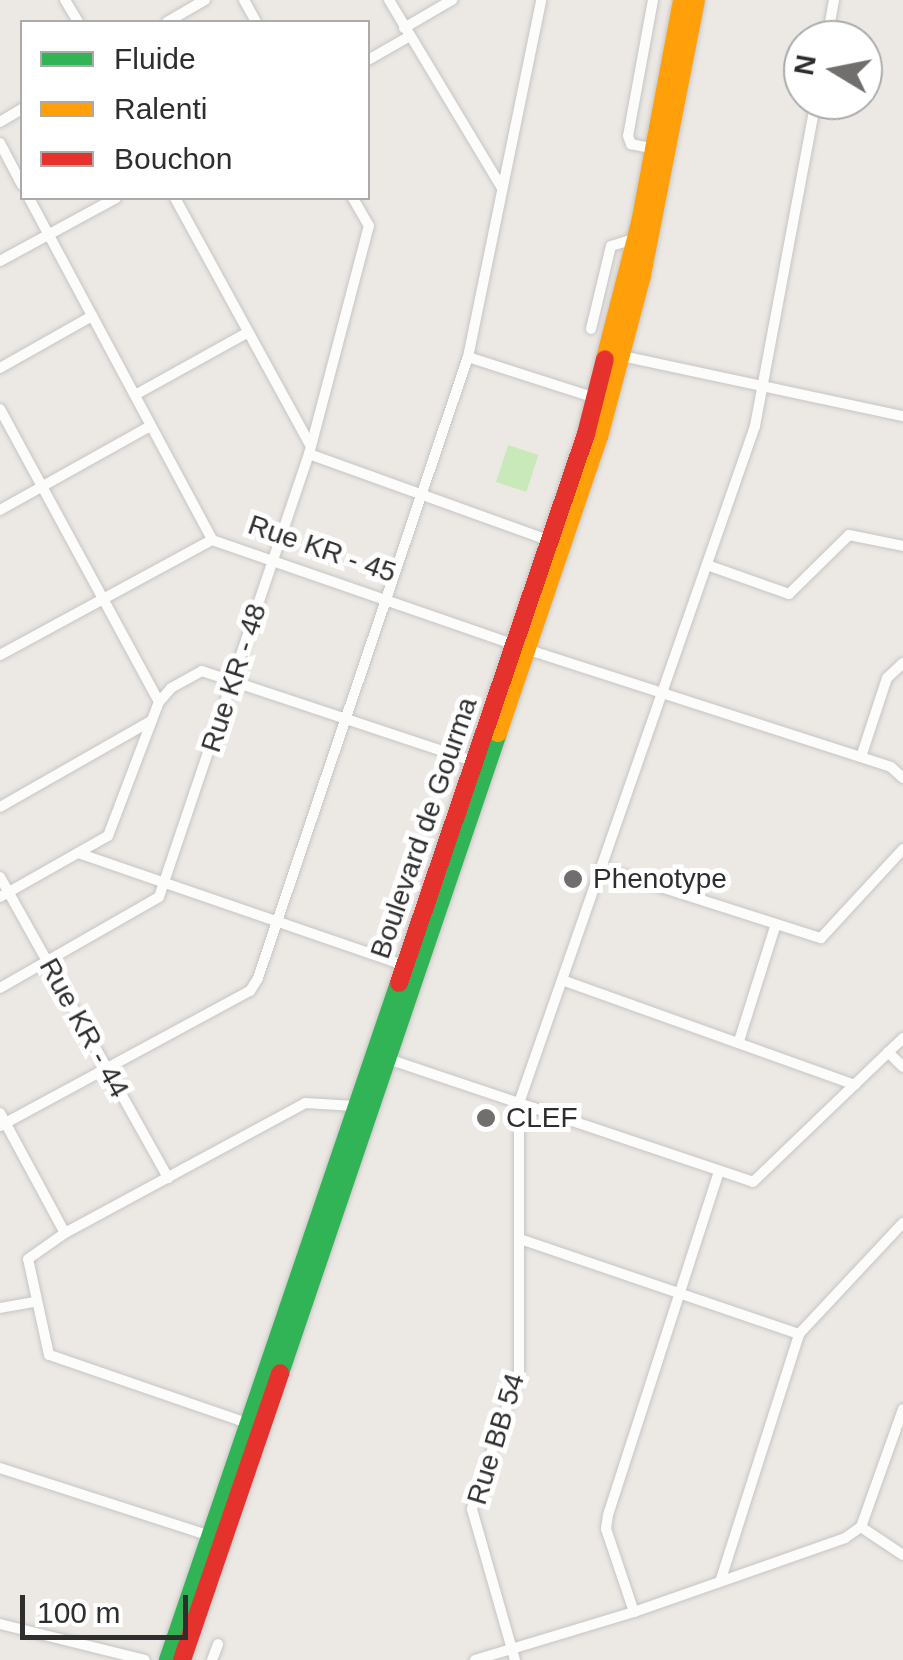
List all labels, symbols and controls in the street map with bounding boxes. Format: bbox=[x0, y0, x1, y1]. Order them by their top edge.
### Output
legend bbox=[20, 20, 370, 200]
north arrow bbox=[783, 20, 883, 120]
text: Fluide bbox=[114, 42, 196, 75]
text: N bbox=[788, 52, 822, 78]
text: Ralenti bbox=[114, 92, 207, 125]
text: Bouchon bbox=[114, 142, 232, 175]
street label: Rue KR - 45 bbox=[244, 508, 400, 590]
street label: Rue KR - 48 bbox=[194, 600, 274, 756]
street label: Boulevard de Gourma bbox=[364, 693, 484, 963]
place label: Phenotype bbox=[593, 862, 727, 896]
marker: Phenotype bbox=[562, 868, 584, 890]
street label: Rue KR - 44 bbox=[32, 952, 136, 1104]
place label: CLEF bbox=[506, 1101, 578, 1135]
marker: CLEF bbox=[475, 1107, 497, 1129]
street label: Rue BB 54 bbox=[460, 1369, 532, 1509]
scale bar bbox=[25, 1575, 192, 1637]
text: 100 m bbox=[37, 1596, 120, 1629]

